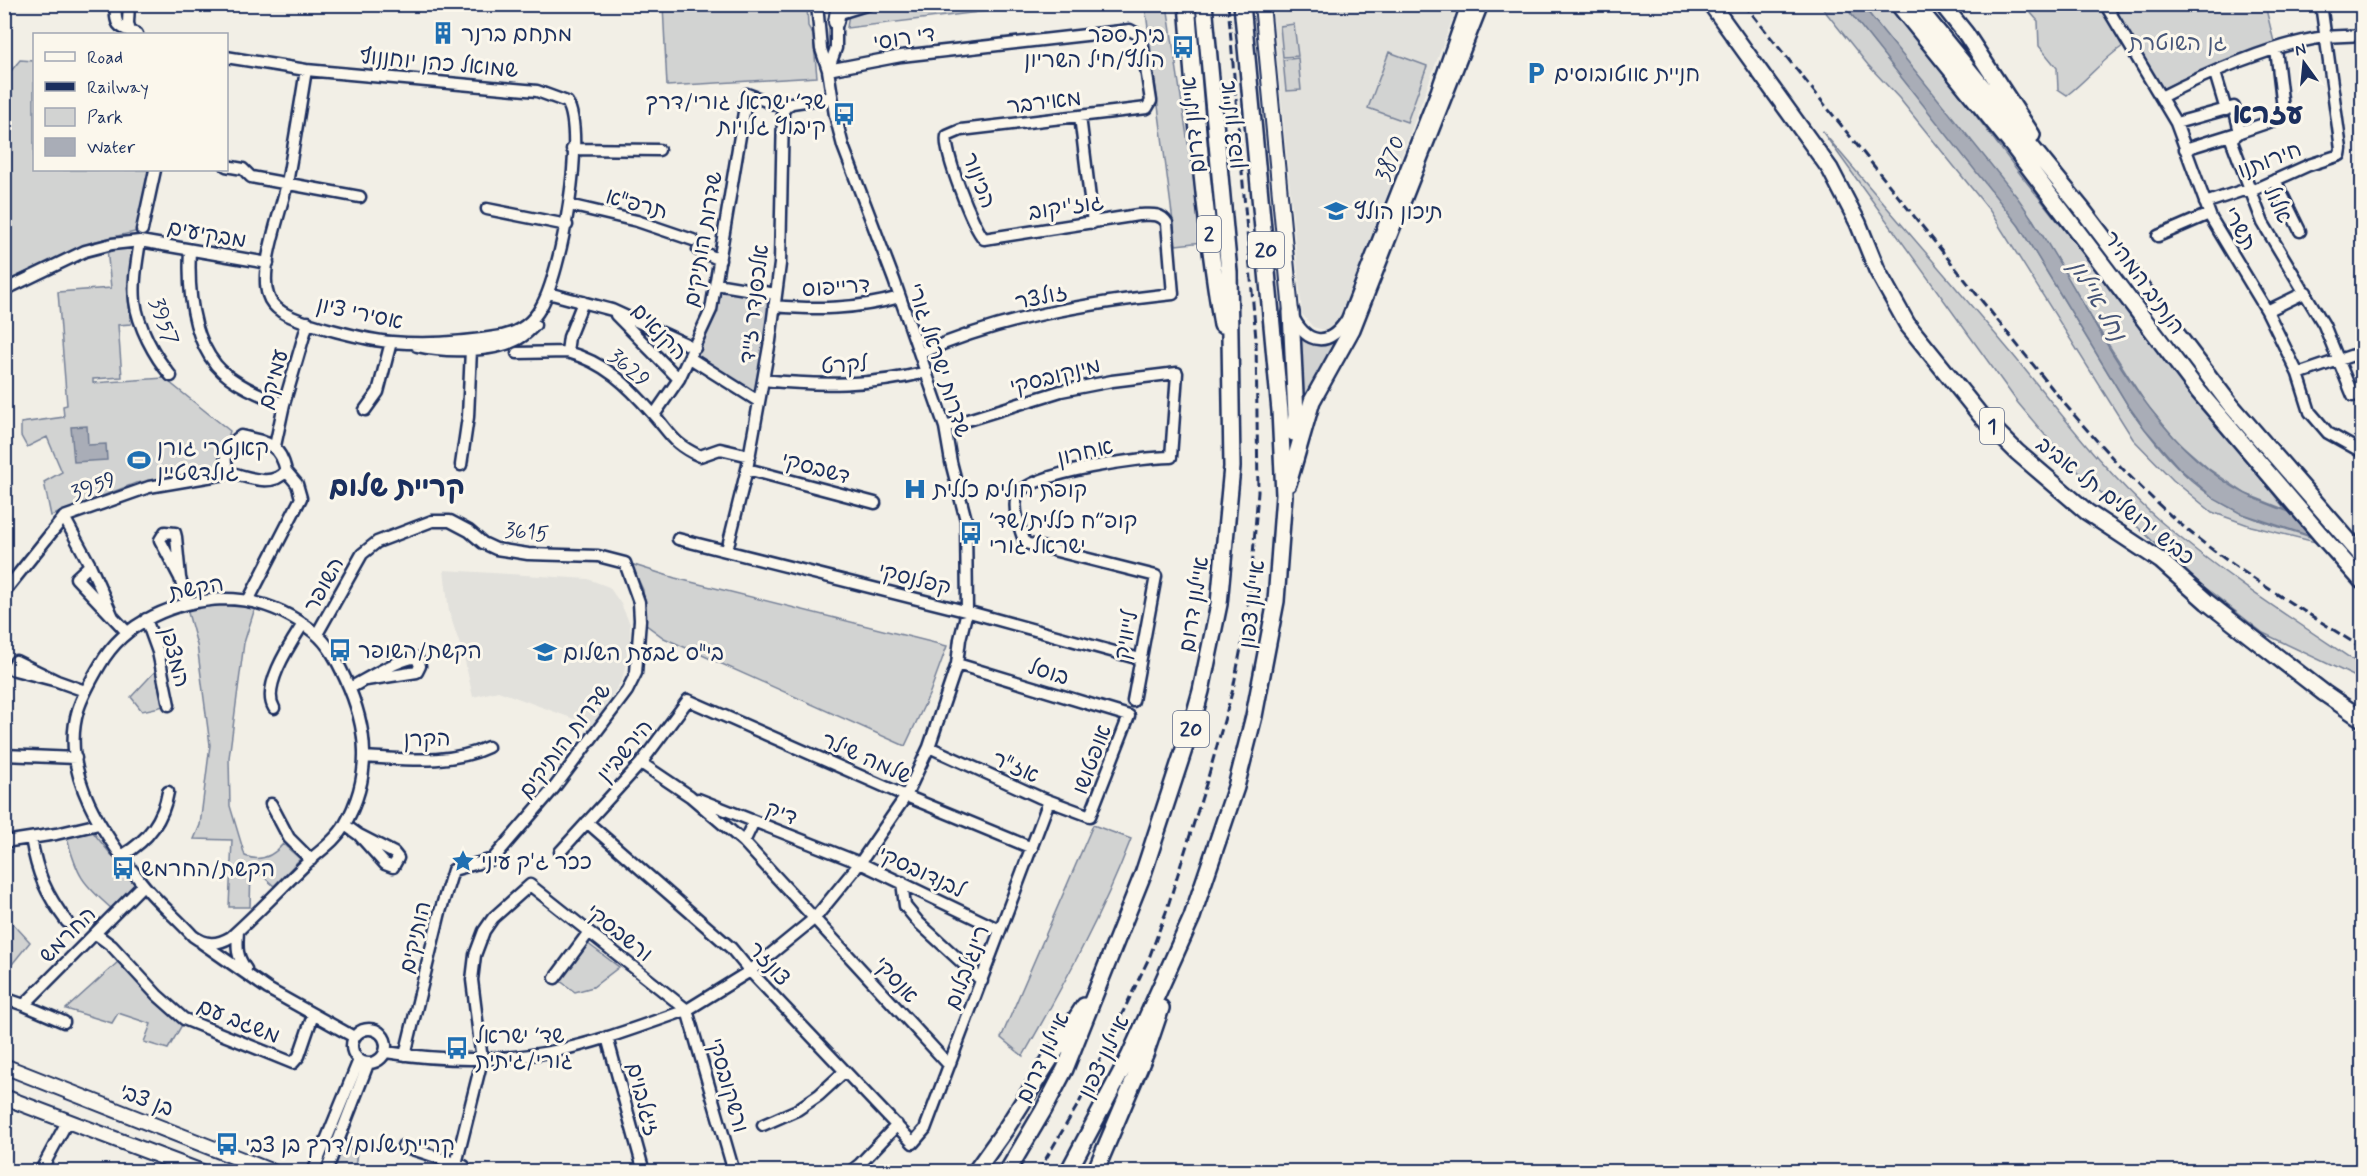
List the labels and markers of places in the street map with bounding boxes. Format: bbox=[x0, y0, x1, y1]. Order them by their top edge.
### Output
building icon: מתחם ברנר bbox=[430, 20, 456, 46]
place label: מתחם ברנר bbox=[461, 21, 572, 49]
place label: בית ספר הולץ/חיל השריון bbox=[1024, 22, 1165, 75]
bus stop icon: בית ספר הולץ/חיל השריון bbox=[1170, 34, 1196, 60]
parking icon: חניית אוטובוסים bbox=[1523, 60, 1549, 86]
place label: חניית אוטובוסים bbox=[1554, 61, 1700, 89]
place label: שד׳ ישראל גורי/דרך קיבוץ גלויות bbox=[646, 89, 826, 142]
bus stop icon: שד׳ ישראל גורי/דרך קיבוץ גלויות bbox=[831, 101, 857, 127]
school or university icon: תיכון הולץ bbox=[1323, 198, 1349, 224]
place label: תיכון הולץ bbox=[1354, 199, 1443, 227]
place label: קאנטרי גורן גולדשטיין bbox=[157, 435, 269, 488]
sports icon: קאנטרי גורן גולדשטיין bbox=[126, 447, 152, 473]
hospital icon: קופת חולים כללית bbox=[902, 476, 928, 502]
place label: קופת חולים כללית bbox=[932, 477, 1087, 505]
place label: קופ״ח כללית/שד׳ ישראל גורי bbox=[989, 508, 1138, 561]
bus stop icon: קופ״ח כללית/שד׳ ישראל גורי bbox=[958, 520, 984, 546]
bus stop icon: הקשת/השופר bbox=[327, 637, 353, 663]
place label: הקשת/השופר bbox=[358, 638, 482, 666]
school or university icon: בי"ס גבעת השלום bbox=[532, 639, 558, 665]
place label: בי"ס גבעת השלום bbox=[563, 640, 724, 668]
place icon: ככר ג'ק עיני bbox=[450, 848, 476, 874]
place label: ככר ג'ק עיני bbox=[481, 849, 592, 877]
bus stop icon: הקשת/החרמש bbox=[110, 855, 136, 881]
place label: הקשת/החרמש bbox=[141, 856, 275, 884]
place label: שד׳ ישראל גורי/גיתית bbox=[475, 1023, 573, 1076]
bus stop icon: שד׳ ישראל גורי/גיתית bbox=[444, 1035, 470, 1061]
bus stop icon: קריית שלום/דרך בן צבי bbox=[214, 1131, 240, 1157]
place label: קריית שלום/דרך בן צבי bbox=[245, 1132, 455, 1160]

